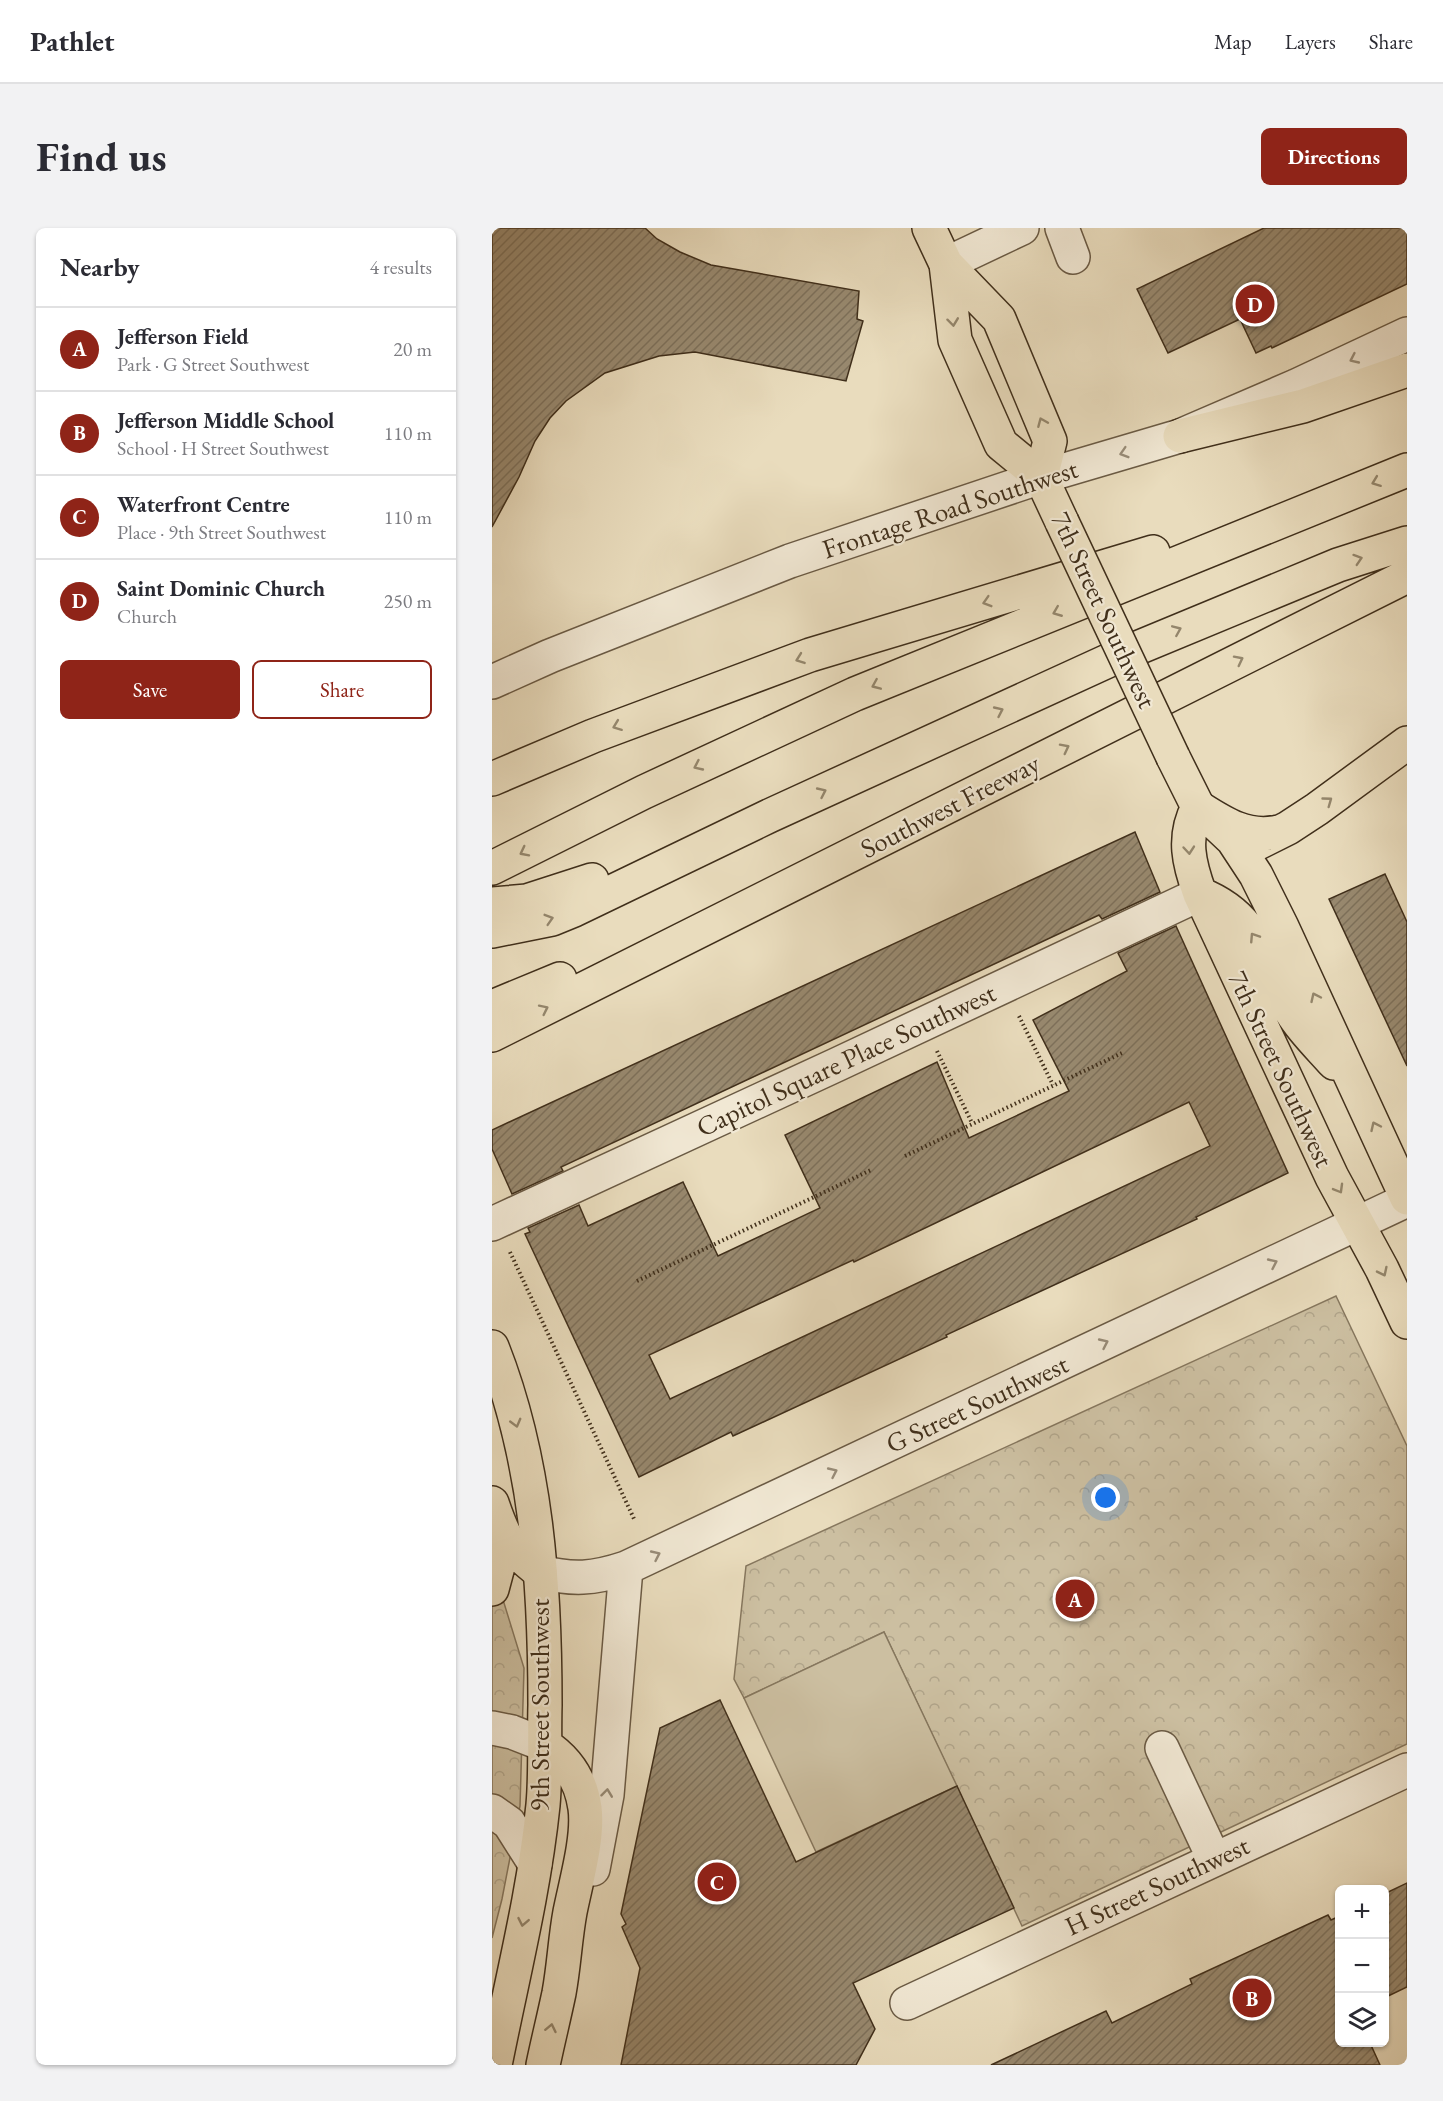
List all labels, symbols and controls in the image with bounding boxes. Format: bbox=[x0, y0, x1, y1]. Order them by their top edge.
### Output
text: Pathlet bbox=[30, 23, 114, 59]
text: Map bbox=[1214, 28, 1252, 55]
text: Layers bbox=[1285, 28, 1336, 55]
text: Share bbox=[1369, 28, 1413, 55]
button: Directions bbox=[1261, 128, 1407, 185]
text: Find us bbox=[36, 129, 167, 184]
text: Nearby bbox=[60, 250, 140, 284]
text: 4 results bbox=[369, 254, 432, 280]
pin: D bbox=[1236, 282, 1275, 326]
one-way arrow bbox=[946, 317, 958, 326]
text: Jefferson Field bbox=[117, 322, 249, 351]
text: A bbox=[72, 336, 87, 362]
text: 20 m bbox=[393, 336, 432, 362]
text: Park · G Street Southwest bbox=[117, 351, 309, 377]
one-way arrow bbox=[1349, 351, 1360, 363]
text: Jefferson Middle School bbox=[117, 406, 334, 435]
one-way arrow bbox=[1038, 417, 1050, 428]
text: B bbox=[73, 420, 86, 446]
text: 110 m bbox=[384, 420, 432, 446]
text: School · H Street Southwest bbox=[117, 435, 329, 461]
one-way arrow bbox=[1119, 446, 1130, 458]
street label: Frontage Road Southwest bbox=[818, 451, 1083, 566]
one-way arrow bbox=[1371, 475, 1381, 488]
text: Waterfront Centre bbox=[117, 490, 290, 519]
text: C bbox=[72, 504, 87, 530]
text: 110 m bbox=[384, 504, 432, 530]
street label: 7th Street Southwest bbox=[1044, 506, 1166, 714]
text: Place · 9th Street Southwest bbox=[117, 519, 326, 545]
one-way arrow bbox=[1352, 553, 1363, 566]
text: Saint Dominic Church bbox=[117, 574, 325, 603]
text: D bbox=[72, 588, 87, 614]
text: 250 m bbox=[384, 588, 432, 614]
one-way arrow bbox=[982, 595, 992, 607]
text: Church bbox=[117, 603, 177, 629]
one-way arrow bbox=[1052, 604, 1062, 617]
one-way arrow bbox=[1170, 626, 1181, 638]
one-way arrow bbox=[795, 651, 806, 664]
one-way arrow bbox=[1233, 656, 1243, 667]
button: Save bbox=[60, 660, 240, 719]
button: Share bbox=[252, 660, 432, 719]
one-way arrow bbox=[872, 678, 883, 690]
one-way arrow bbox=[992, 706, 1003, 718]
one-way arrow bbox=[612, 719, 623, 732]
one-way arrow bbox=[1058, 743, 1069, 755]
street label: Southwest Freeway bbox=[854, 745, 1046, 866]
one-way arrow bbox=[694, 758, 705, 770]
one-way arrow bbox=[815, 787, 826, 799]
one-way arrow bbox=[1321, 798, 1332, 809]
one-way arrow bbox=[519, 845, 530, 856]
one-way arrow bbox=[1182, 846, 1195, 855]
one-way arrow bbox=[543, 914, 554, 926]
one-way arrow bbox=[1250, 933, 1261, 944]
street label: 7th Street Southwest bbox=[1221, 965, 1343, 1173]
street label: Capitol Square Place Southwest bbox=[690, 974, 1002, 1144]
one-way arrow bbox=[1310, 993, 1322, 1004]
one-way arrow bbox=[538, 1005, 549, 1017]
one-way arrow bbox=[1370, 1121, 1382, 1132]
one-way arrow bbox=[1332, 1183, 1343, 1194]
one-way arrow bbox=[1266, 1259, 1277, 1271]
one-way arrow bbox=[1376, 1266, 1388, 1277]
one-way arrow bbox=[1097, 1339, 1108, 1351]
street label: G Street Southwest bbox=[880, 1346, 1074, 1461]
one-way arrow bbox=[509, 1417, 521, 1427]
one-way arrow bbox=[826, 1468, 837, 1480]
your location bbox=[1091, 1483, 1120, 1512]
one-way arrow bbox=[650, 1550, 661, 1562]
pin: A bbox=[1056, 1576, 1094, 1622]
street label: 9th Street Southwest bbox=[522, 1598, 557, 1811]
one-way arrow bbox=[601, 1788, 613, 1797]
street label: H Street Southwest bbox=[1059, 1827, 1255, 1944]
pin: C bbox=[698, 1860, 736, 1904]
map controls bbox=[1335, 1885, 1389, 2047]
button: + bbox=[1335, 1885, 1389, 1939]
one-way arrow bbox=[517, 1917, 530, 1927]
button: − bbox=[1335, 1939, 1389, 1993]
pin: B bbox=[1232, 1976, 1272, 2020]
button: layers bbox=[1335, 1993, 1389, 2047]
one-way arrow bbox=[544, 2024, 557, 2034]

